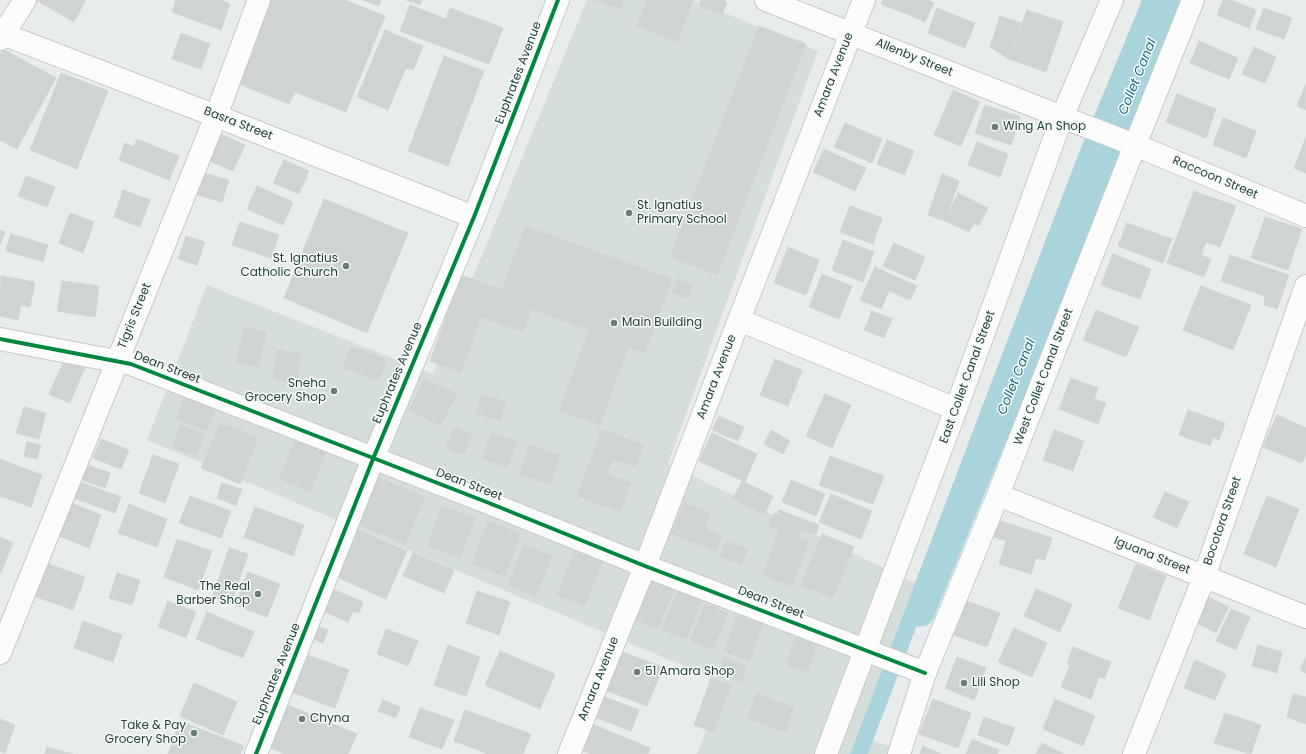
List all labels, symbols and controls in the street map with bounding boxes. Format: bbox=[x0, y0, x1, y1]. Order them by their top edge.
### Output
street label: Euphrates Avenue bbox=[493, 20, 545, 126]
street label: Amara Avenue bbox=[811, 31, 857, 119]
street label: Allenby Street bbox=[873, 36, 955, 80]
water label: Collet Canal bbox=[1116, 37, 1160, 117]
street label: Basra Street bbox=[202, 104, 274, 144]
place label: Wing An Shop bbox=[1003, 120, 1086, 134]
marker: Wing An Shop bbox=[990, 122, 1000, 132]
street label: Raccoon Street bbox=[1170, 154, 1260, 202]
place label: St. Ignatius Primary School bbox=[637, 199, 727, 227]
marker: St. Ignatius Primary School bbox=[624, 208, 634, 218]
place label: St. Ignatius Catholic Church bbox=[240, 252, 338, 280]
marker: St. Ignatius Catholic Church bbox=[341, 261, 351, 271]
street label: Tigris Street bbox=[115, 281, 155, 351]
street label: West Collet Canal Street bbox=[1011, 307, 1077, 447]
street label: East Collet Canal Street bbox=[937, 309, 999, 445]
place label: Main Building bbox=[622, 316, 702, 330]
marker: Main Building bbox=[609, 318, 619, 328]
street label: Euphrates Avenue bbox=[370, 320, 426, 426]
street label: Amara Avenue bbox=[694, 333, 740, 421]
water label: Collet Canal bbox=[995, 337, 1039, 417]
street label: Dean Street bbox=[132, 349, 202, 387]
place label: Sneha Grocery Shop bbox=[245, 377, 326, 405]
marker: Sneha Grocery Shop bbox=[329, 386, 339, 396]
street label: Dean Street bbox=[434, 466, 504, 504]
street label: Bocotora Street bbox=[1201, 475, 1245, 567]
street label: Iguana Street bbox=[1112, 534, 1192, 578]
place label: The Real Barber Shop bbox=[176, 580, 250, 608]
street label: Dean Street bbox=[736, 584, 806, 622]
marker: The Real Barber Shop bbox=[253, 589, 263, 599]
street label: Euphrates Avenue bbox=[250, 621, 304, 727]
street label: Amara Avenue bbox=[576, 635, 622, 723]
place label: 51 Amara Shop bbox=[645, 665, 734, 679]
marker: 51 Amara Shop bbox=[632, 667, 642, 677]
place label: Lili Shop bbox=[972, 676, 1020, 690]
marker: Lili Shop bbox=[959, 678, 969, 688]
place label: Chyna bbox=[310, 712, 349, 726]
marker: Chyna bbox=[297, 714, 307, 724]
place label: Take & Pay Grocery Shop bbox=[105, 719, 186, 747]
marker: Take & Pay Grocery Shop bbox=[189, 728, 199, 738]

